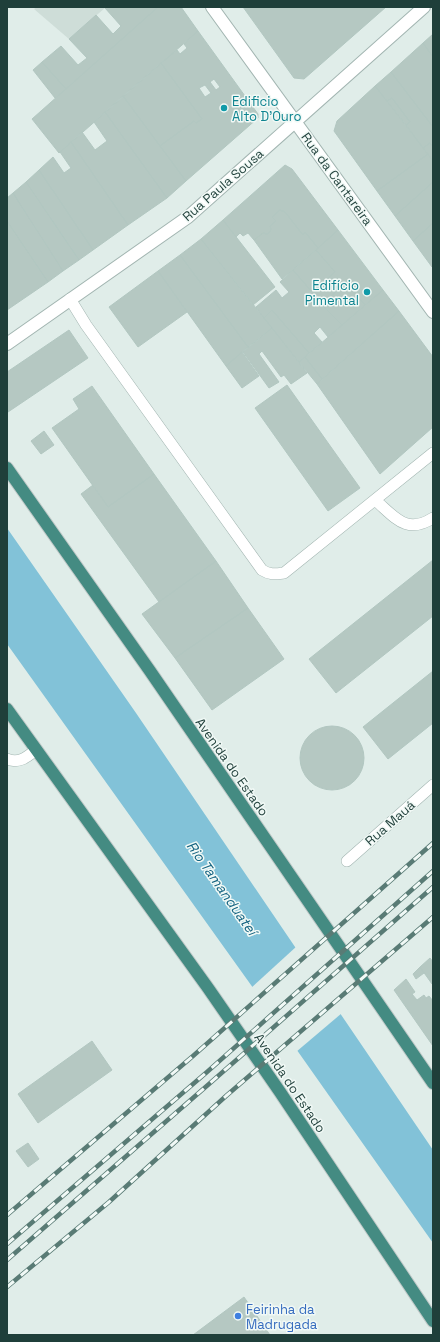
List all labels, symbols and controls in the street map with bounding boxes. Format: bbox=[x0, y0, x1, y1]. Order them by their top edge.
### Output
place label: Edificio Alto D'Ouro bbox=[232, 93, 302, 125]
marker: Edificio Alto D'Ouro bbox=[219, 103, 229, 113]
street label: Rua da Cantareira bbox=[298, 129, 377, 229]
street label: Rua Paula Sousa bbox=[179, 145, 268, 225]
place label: Edifício Pimental bbox=[305, 277, 359, 309]
marker: Edifício Pimental bbox=[362, 287, 372, 297]
street label: Avenida do Estado bbox=[192, 715, 272, 819]
street label: Rua Mauá bbox=[361, 796, 419, 849]
water label: Rio Tamanduateí bbox=[183, 837, 263, 941]
street label: Avenida do Estado bbox=[250, 1030, 330, 1136]
place label: Feirinha da Madrugada bbox=[246, 1301, 318, 1333]
marker: Feirinha da Madrugada bbox=[233, 1311, 243, 1321]

